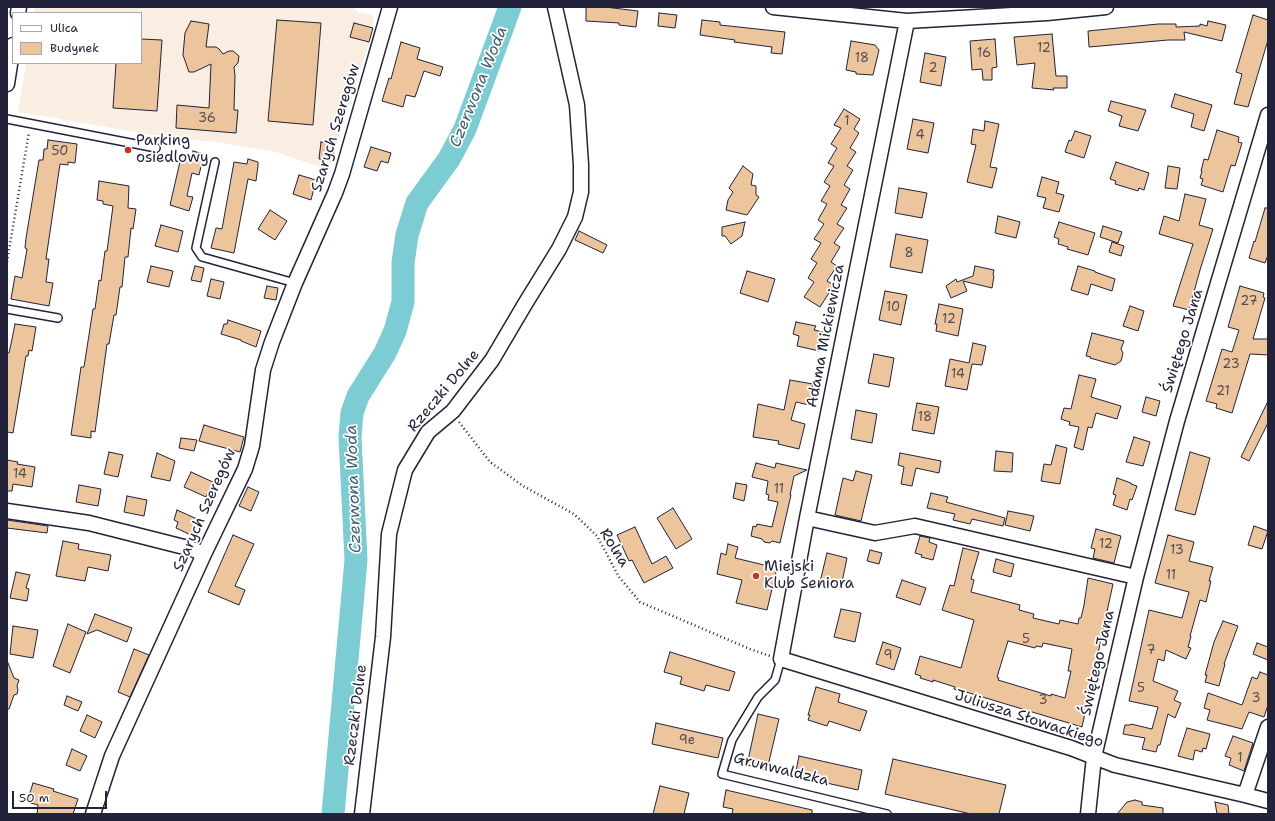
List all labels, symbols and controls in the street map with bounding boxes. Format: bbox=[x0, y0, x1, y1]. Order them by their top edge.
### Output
legend bbox=[12, 12, 142, 64]
text: Ulica bbox=[50, 20, 78, 36]
water label: Czerwona Woda bbox=[446, 24, 512, 150]
text: Budynek bbox=[50, 40, 99, 56]
house number: 12 bbox=[1037, 41, 1051, 57]
house number: 16 bbox=[977, 46, 991, 62]
house number: 18 bbox=[855, 51, 869, 67]
house number: 2 bbox=[928, 61, 938, 77]
street label: Szarych Szeregów bbox=[308, 62, 364, 194]
house number: 36 bbox=[198, 111, 216, 127]
house number: 1 bbox=[844, 114, 850, 130]
house number: 4 bbox=[915, 128, 925, 144]
place label: Parking osiedlowy bbox=[136, 132, 209, 167]
house number: 50 bbox=[52, 144, 68, 160]
marker: Parking osiedlowy bbox=[123, 145, 133, 155]
house number: 8 bbox=[904, 246, 914, 262]
street label: Adama Mickiewicza bbox=[803, 263, 849, 409]
street label: Świętego Jana bbox=[1159, 287, 1207, 395]
house number: 27 bbox=[1240, 294, 1258, 310]
house number: 10 bbox=[886, 300, 900, 316]
house number: 12 bbox=[942, 312, 956, 328]
street label: Rzeczki Dolne bbox=[404, 346, 484, 436]
house number: 23 bbox=[1222, 357, 1240, 373]
house number: 14 bbox=[951, 367, 965, 383]
house number: 21 bbox=[1216, 384, 1230, 400]
house number: 18 bbox=[918, 410, 932, 426]
water label: Czerwona Woda bbox=[342, 424, 366, 554]
street label: Szarych Szeregów bbox=[170, 446, 240, 574]
house number: 14 bbox=[13, 467, 27, 483]
house number: 11 bbox=[774, 482, 784, 498]
street label: Rolna bbox=[595, 525, 633, 571]
house number: 12 bbox=[1099, 537, 1113, 553]
house number: 13 bbox=[1170, 543, 1184, 559]
place label: Miejski Klub Seniora bbox=[764, 558, 854, 593]
house number: 11 bbox=[1166, 568, 1176, 584]
marker: Miejski Klub Seniora bbox=[751, 571, 761, 581]
street label: Świętego Jana bbox=[1077, 609, 1119, 717]
house number: 5 bbox=[1022, 632, 1030, 648]
house number: 7 bbox=[1146, 643, 1156, 659]
house number: 9 bbox=[883, 648, 893, 664]
street label: Rzeczki Dolne bbox=[341, 663, 371, 767]
house number: 5 bbox=[1137, 681, 1145, 697]
street label: Juliusza Słowackiego bbox=[952, 686, 1106, 752]
house number: 3 bbox=[1251, 691, 1261, 707]
house number: 3 bbox=[1038, 693, 1048, 709]
house number: 9e bbox=[679, 733, 695, 749]
street label: Grunwaldzka bbox=[732, 749, 830, 791]
house number: 1 bbox=[1237, 751, 1243, 767]
scale bar bbox=[14, 783, 109, 809]
text: 50 m bbox=[19, 790, 49, 806]

